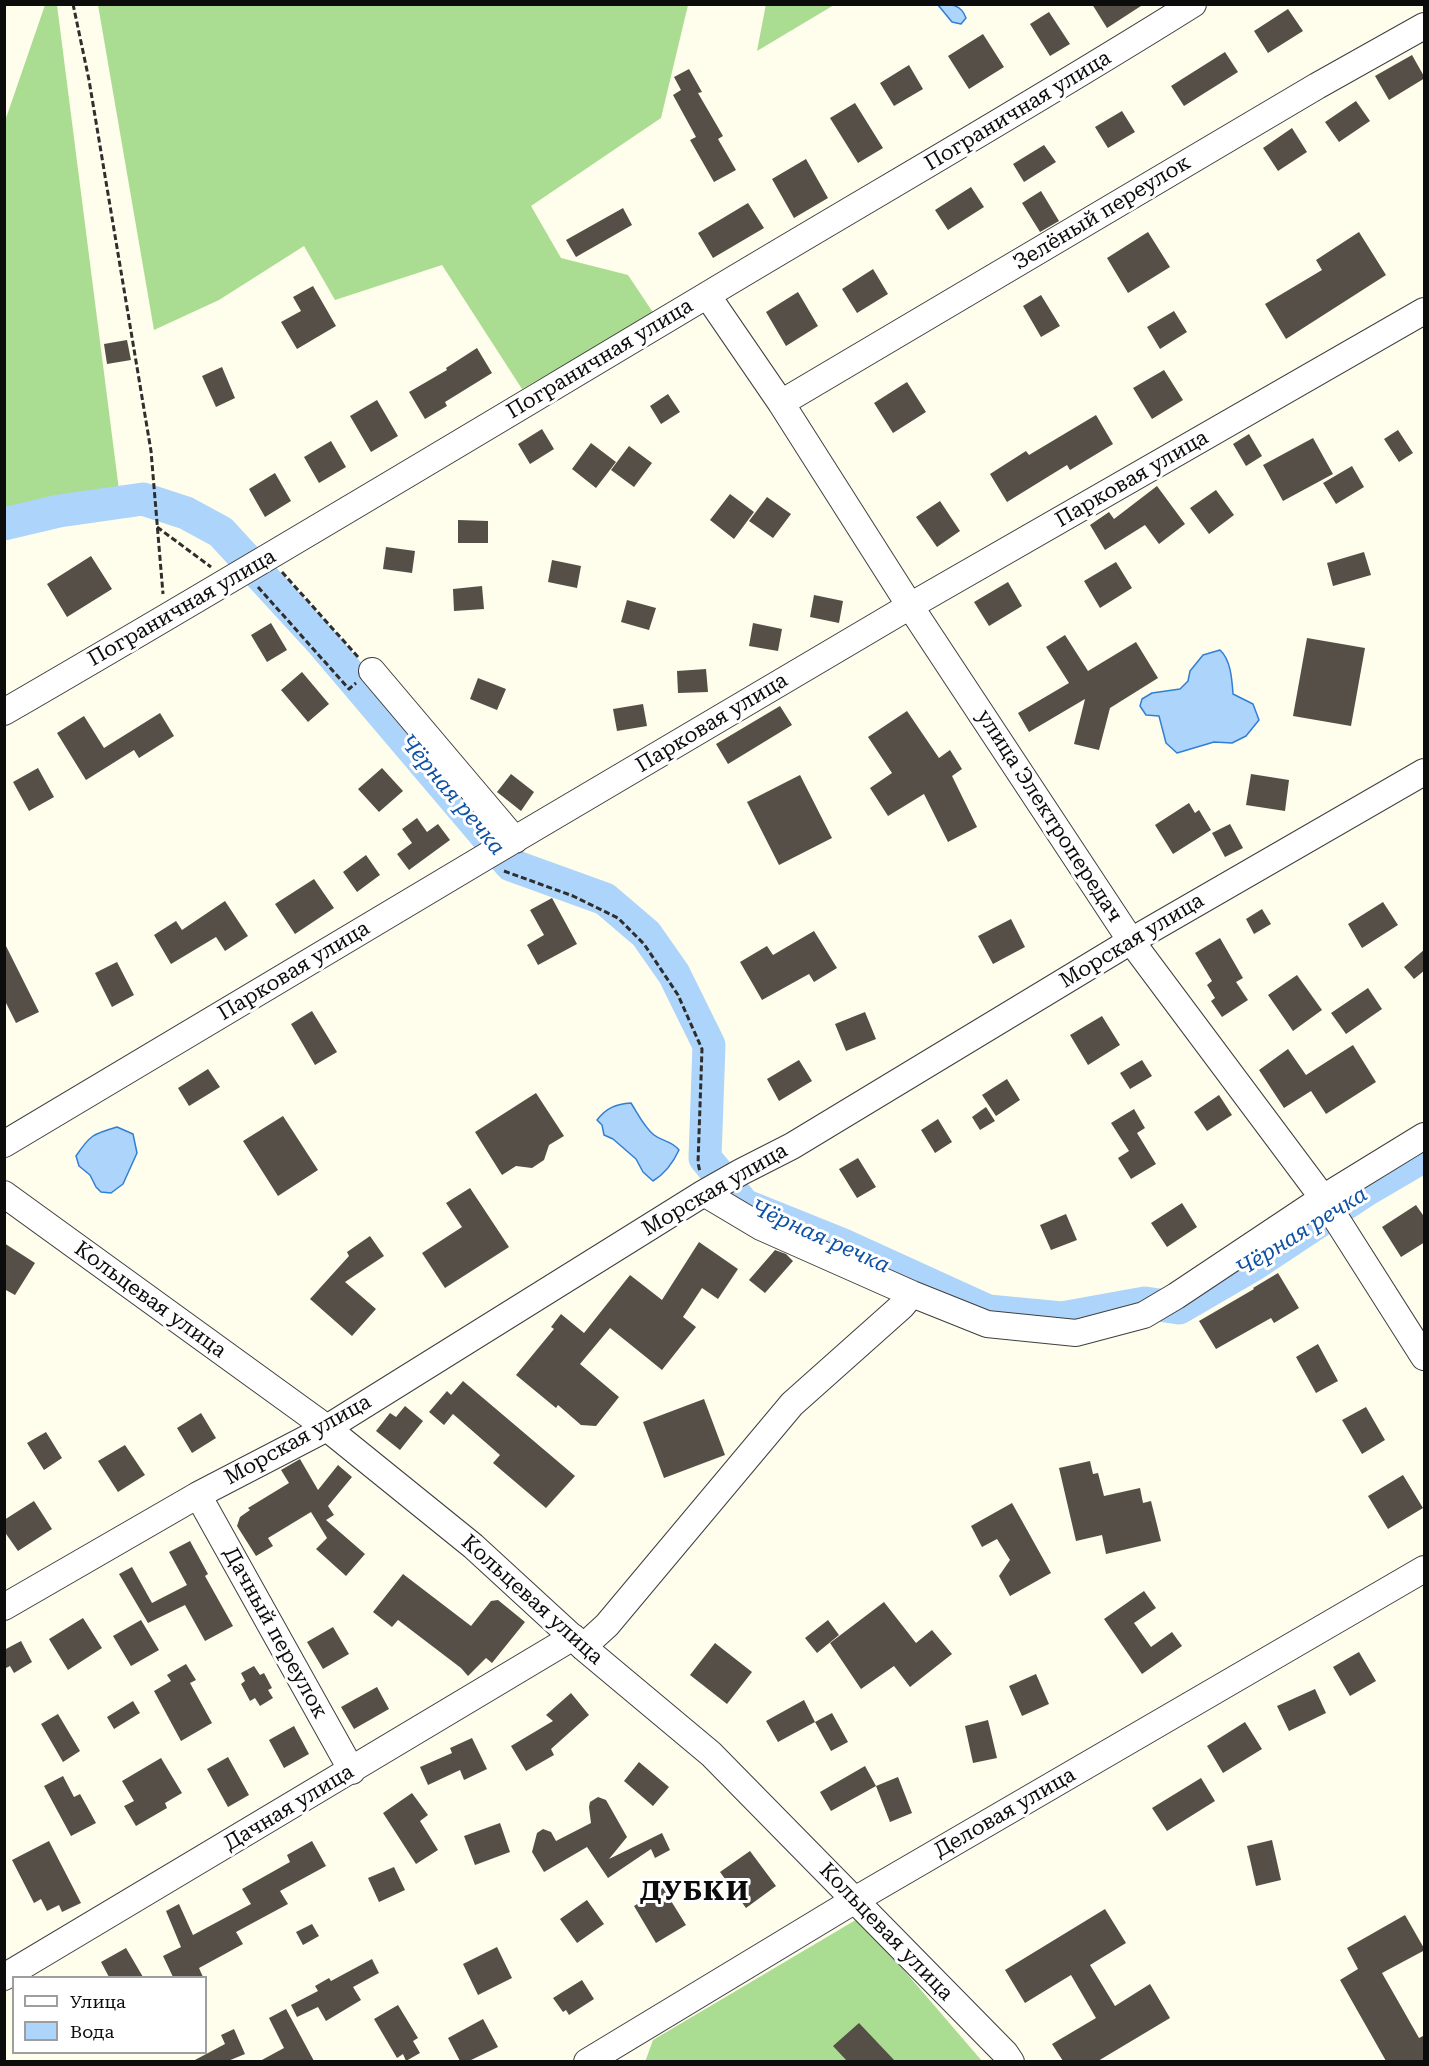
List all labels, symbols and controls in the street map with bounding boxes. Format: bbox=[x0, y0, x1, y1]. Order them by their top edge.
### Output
street label: Пограничная улица bbox=[920, 45, 1116, 177]
street label: Зелёный переулок bbox=[1009, 150, 1195, 276]
street label: Пограничная улица bbox=[502, 293, 698, 425]
street label: Парковая улица bbox=[1051, 425, 1213, 533]
street label: Пограничная улица bbox=[84, 544, 280, 672]
street label: Парковая улица bbox=[632, 668, 792, 778]
street label: улица Электропередач bbox=[971, 705, 1127, 927]
water label: Чёрная речка bbox=[394, 729, 510, 861]
street label: Морская улица bbox=[1055, 888, 1209, 994]
street label: Парковая улица bbox=[214, 916, 374, 1026]
street label: Морская улица bbox=[638, 1138, 792, 1242]
water label: Чёрная речка bbox=[1232, 1181, 1372, 1283]
water label: Чёрная речка bbox=[746, 1195, 894, 1279]
street label: Кольцевая улица bbox=[69, 1236, 231, 1364]
street label: Морская улица bbox=[220, 1389, 376, 1491]
street label: Кольцевая улица bbox=[456, 1530, 608, 1670]
street label: Дачный переулок bbox=[217, 1543, 333, 1723]
street label: Дачная улица bbox=[220, 1759, 358, 1857]
street label: Деловая улица bbox=[930, 1762, 1080, 1864]
street label: Кольцевая улица bbox=[814, 1858, 958, 2006]
district label: ДУБКИ bbox=[640, 1876, 750, 1908]
legend bbox=[12, 1976, 207, 2054]
text: Улица bbox=[70, 1991, 126, 2012]
text: Вода bbox=[70, 2021, 114, 2042]

